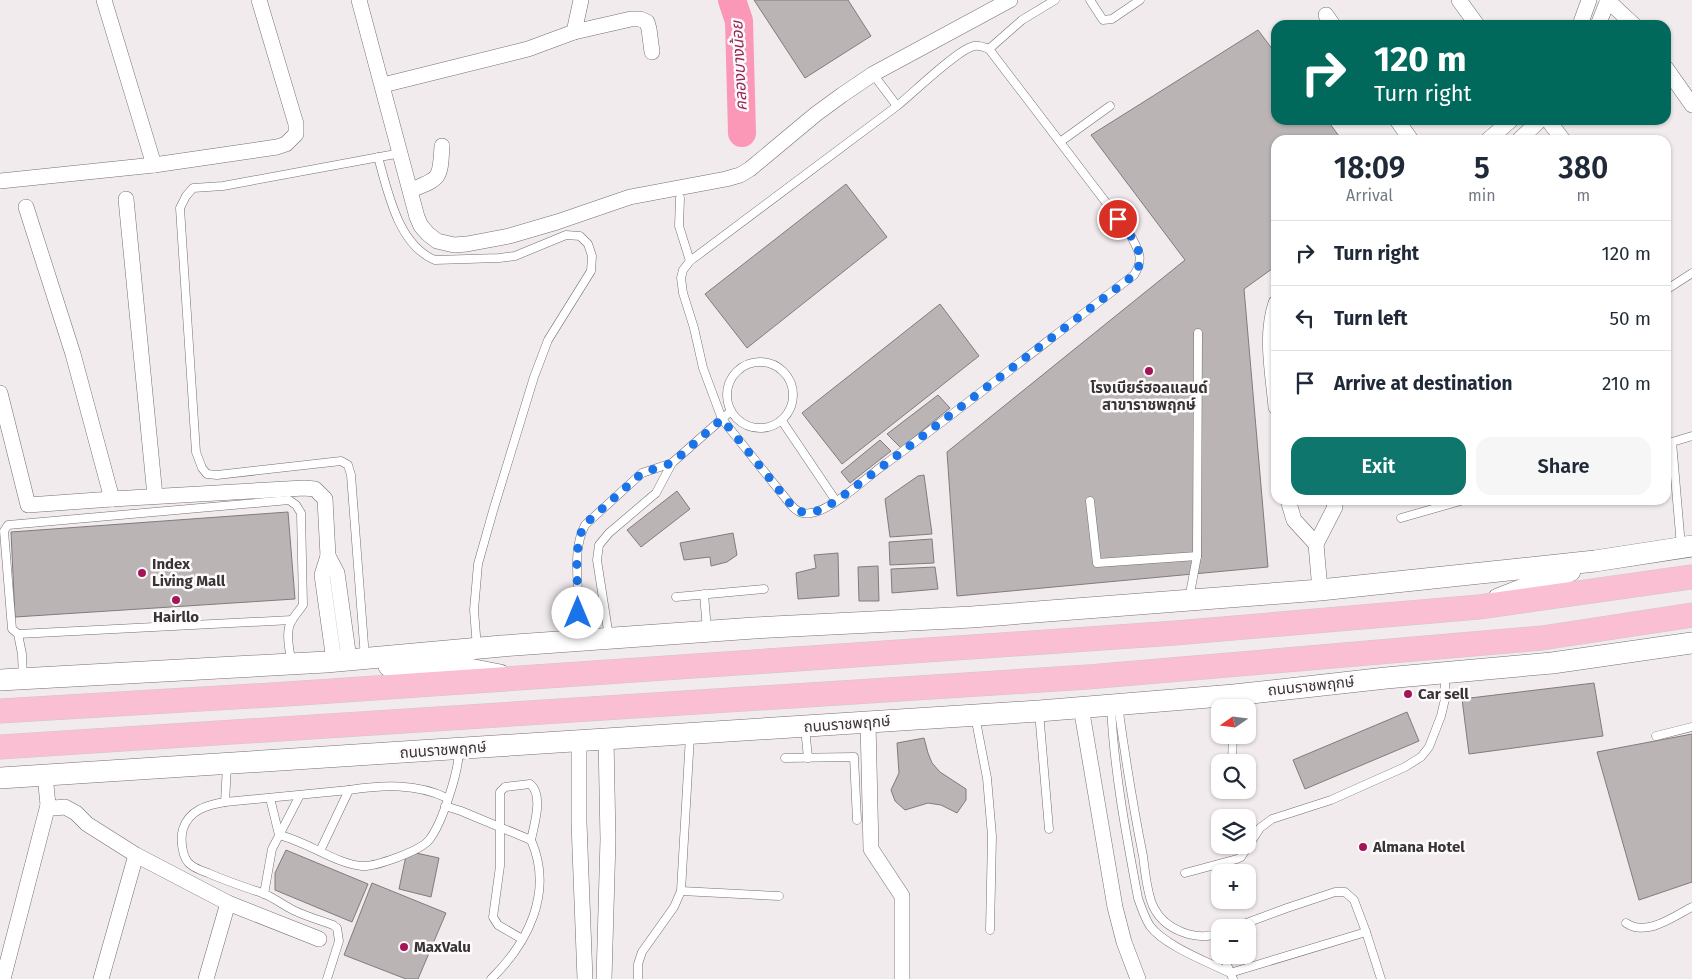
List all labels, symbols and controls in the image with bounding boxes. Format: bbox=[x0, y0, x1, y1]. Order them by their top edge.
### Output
water label: คลองบางน้อย bbox=[727, 19, 751, 111]
text: 120 m bbox=[1374, 38, 1467, 80]
icon: right bbox=[1291, 40, 1356, 105]
text: Turn right bbox=[1374, 80, 1471, 107]
text: 18:09 bbox=[1334, 150, 1405, 186]
text: 5 bbox=[1474, 150, 1490, 186]
text: 380 bbox=[1558, 150, 1608, 186]
text: Arrival bbox=[1346, 186, 1393, 205]
text: min bbox=[1468, 186, 1496, 205]
text: m bbox=[1576, 186, 1590, 205]
pin bbox=[1097, 198, 1139, 240]
icon: arrive bbox=[1104, 205, 1132, 233]
icon: right bbox=[1291, 239, 1319, 267]
text: Turn right bbox=[1334, 242, 1419, 265]
text: 120 m bbox=[1601, 242, 1651, 265]
icon: left bbox=[1291, 304, 1319, 332]
text: Turn left bbox=[1334, 307, 1408, 330]
text: 50 m bbox=[1610, 307, 1651, 330]
marker: โรงเบียร์ฮอลแลนด์ สาขาราชพฤกษ์ bbox=[1143, 365, 1155, 377]
icon: arrive bbox=[1291, 369, 1319, 397]
text: Arrive at destination bbox=[1334, 372, 1513, 395]
text: 210 m bbox=[1602, 372, 1651, 395]
place label: โรงเบียร์ฮอลแลนด์ สาขาราชพฤกษ์ bbox=[1090, 379, 1208, 414]
button: Exit bbox=[1291, 437, 1466, 495]
button: Share bbox=[1476, 437, 1651, 495]
place label: Index Living Mall bbox=[152, 555, 226, 590]
marker: Index Living Mall bbox=[136, 567, 148, 579]
position arrow bbox=[551, 586, 603, 638]
marker: Hairllo bbox=[170, 594, 182, 606]
place label: Hairllo bbox=[153, 608, 199, 626]
street label: ถนนราชพฤกษ์ bbox=[1267, 672, 1356, 700]
place label: Car sell bbox=[1418, 685, 1469, 703]
marker: Car sell bbox=[1402, 688, 1414, 700]
north arrow bbox=[1211, 699, 1256, 744]
map controls bbox=[1211, 699, 1256, 964]
street label: ถนนราชพฤกษ์ bbox=[803, 712, 891, 736]
street label: ถนนราชพฤกษ์ bbox=[399, 738, 487, 762]
button: search bbox=[1211, 754, 1256, 799]
button: layers bbox=[1211, 809, 1256, 854]
place label: Almana Hotel bbox=[1372, 838, 1465, 856]
marker: Almana Hotel bbox=[1357, 841, 1369, 853]
button: + bbox=[1211, 864, 1256, 909]
button: − bbox=[1211, 919, 1256, 964]
place label: MaxValu bbox=[414, 938, 471, 956]
marker: MaxValu bbox=[398, 941, 410, 953]

